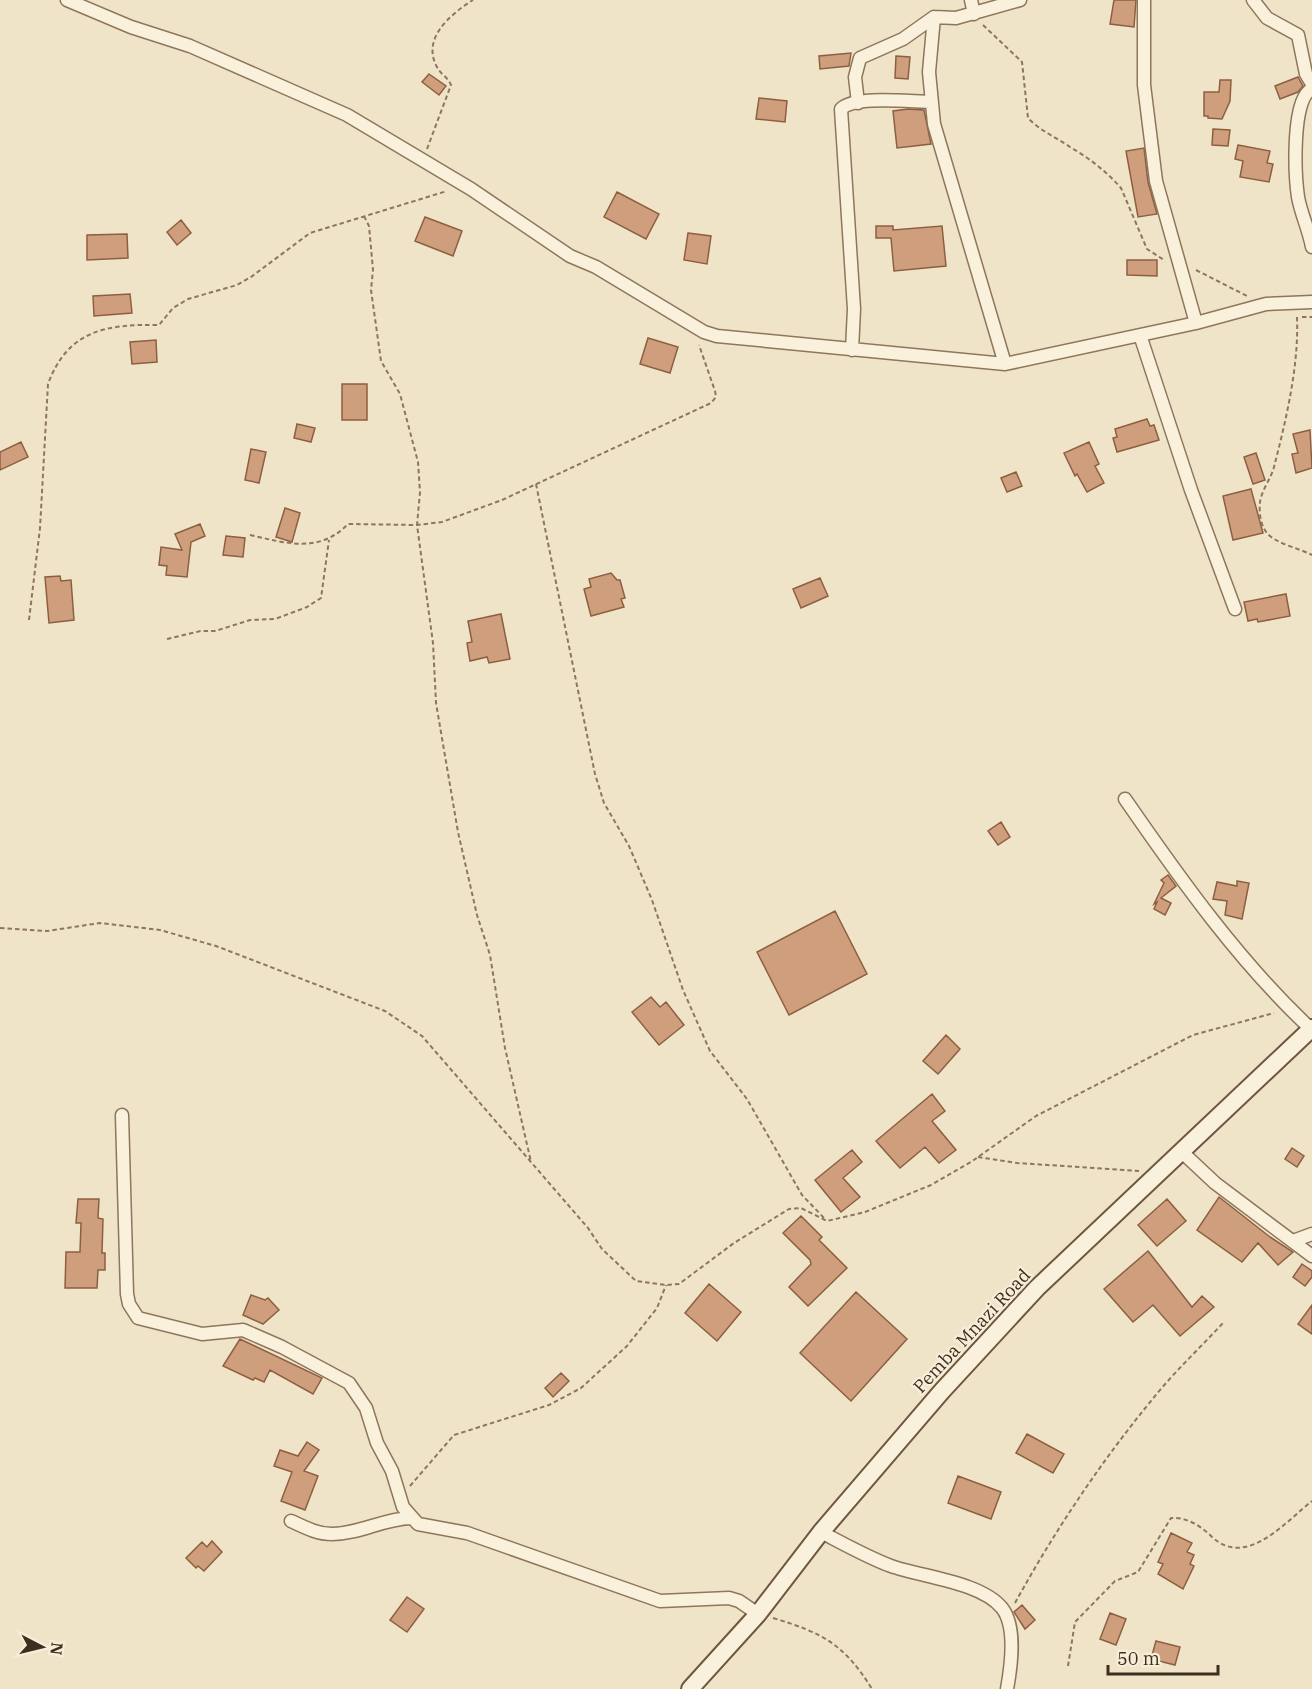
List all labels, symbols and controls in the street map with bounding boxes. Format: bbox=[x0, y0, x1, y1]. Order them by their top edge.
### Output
street label: Pemba Mnazi Road bbox=[908, 1264, 1035, 1398]
north arrow bbox=[12, 1617, 72, 1677]
scale bar bbox=[1108, 1638, 1218, 1676]
text: N bbox=[46, 1641, 68, 1656]
text: 50 m bbox=[1117, 1647, 1160, 1670]

